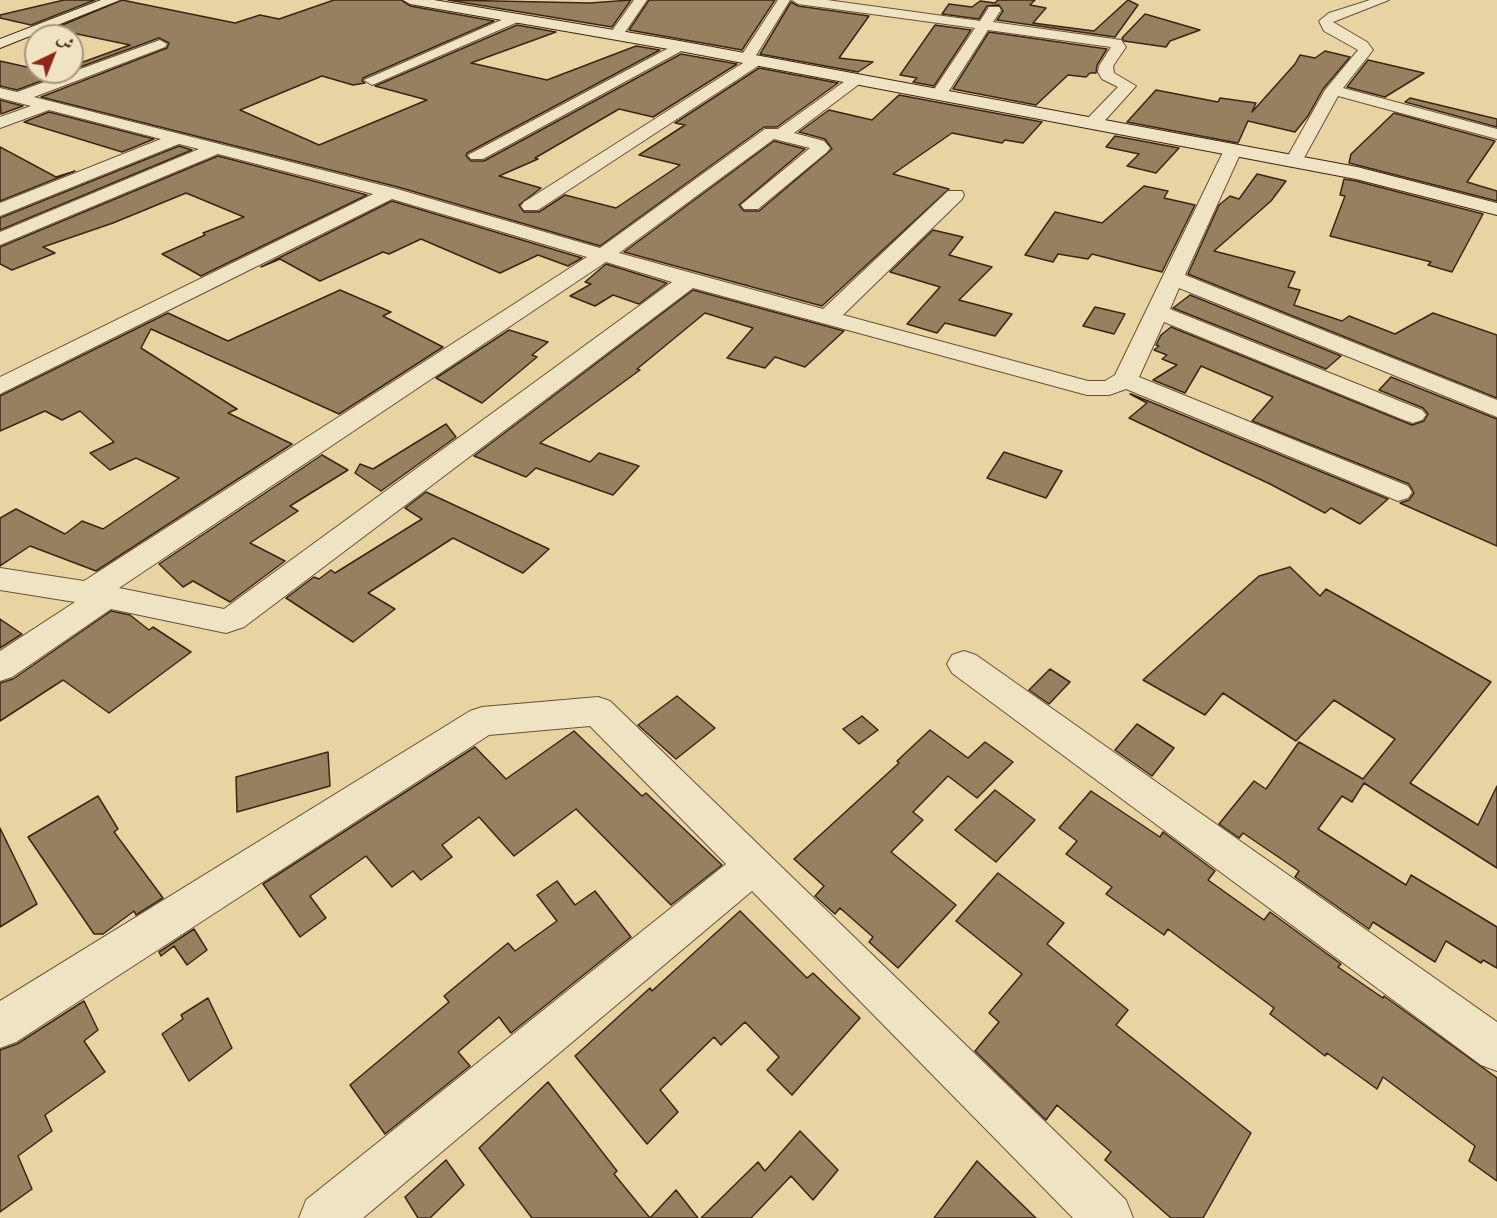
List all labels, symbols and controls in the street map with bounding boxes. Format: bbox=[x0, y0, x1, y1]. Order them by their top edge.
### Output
north arrow bbox=[24, 24, 84, 84]
text: ش bbox=[52, 29, 78, 56]

